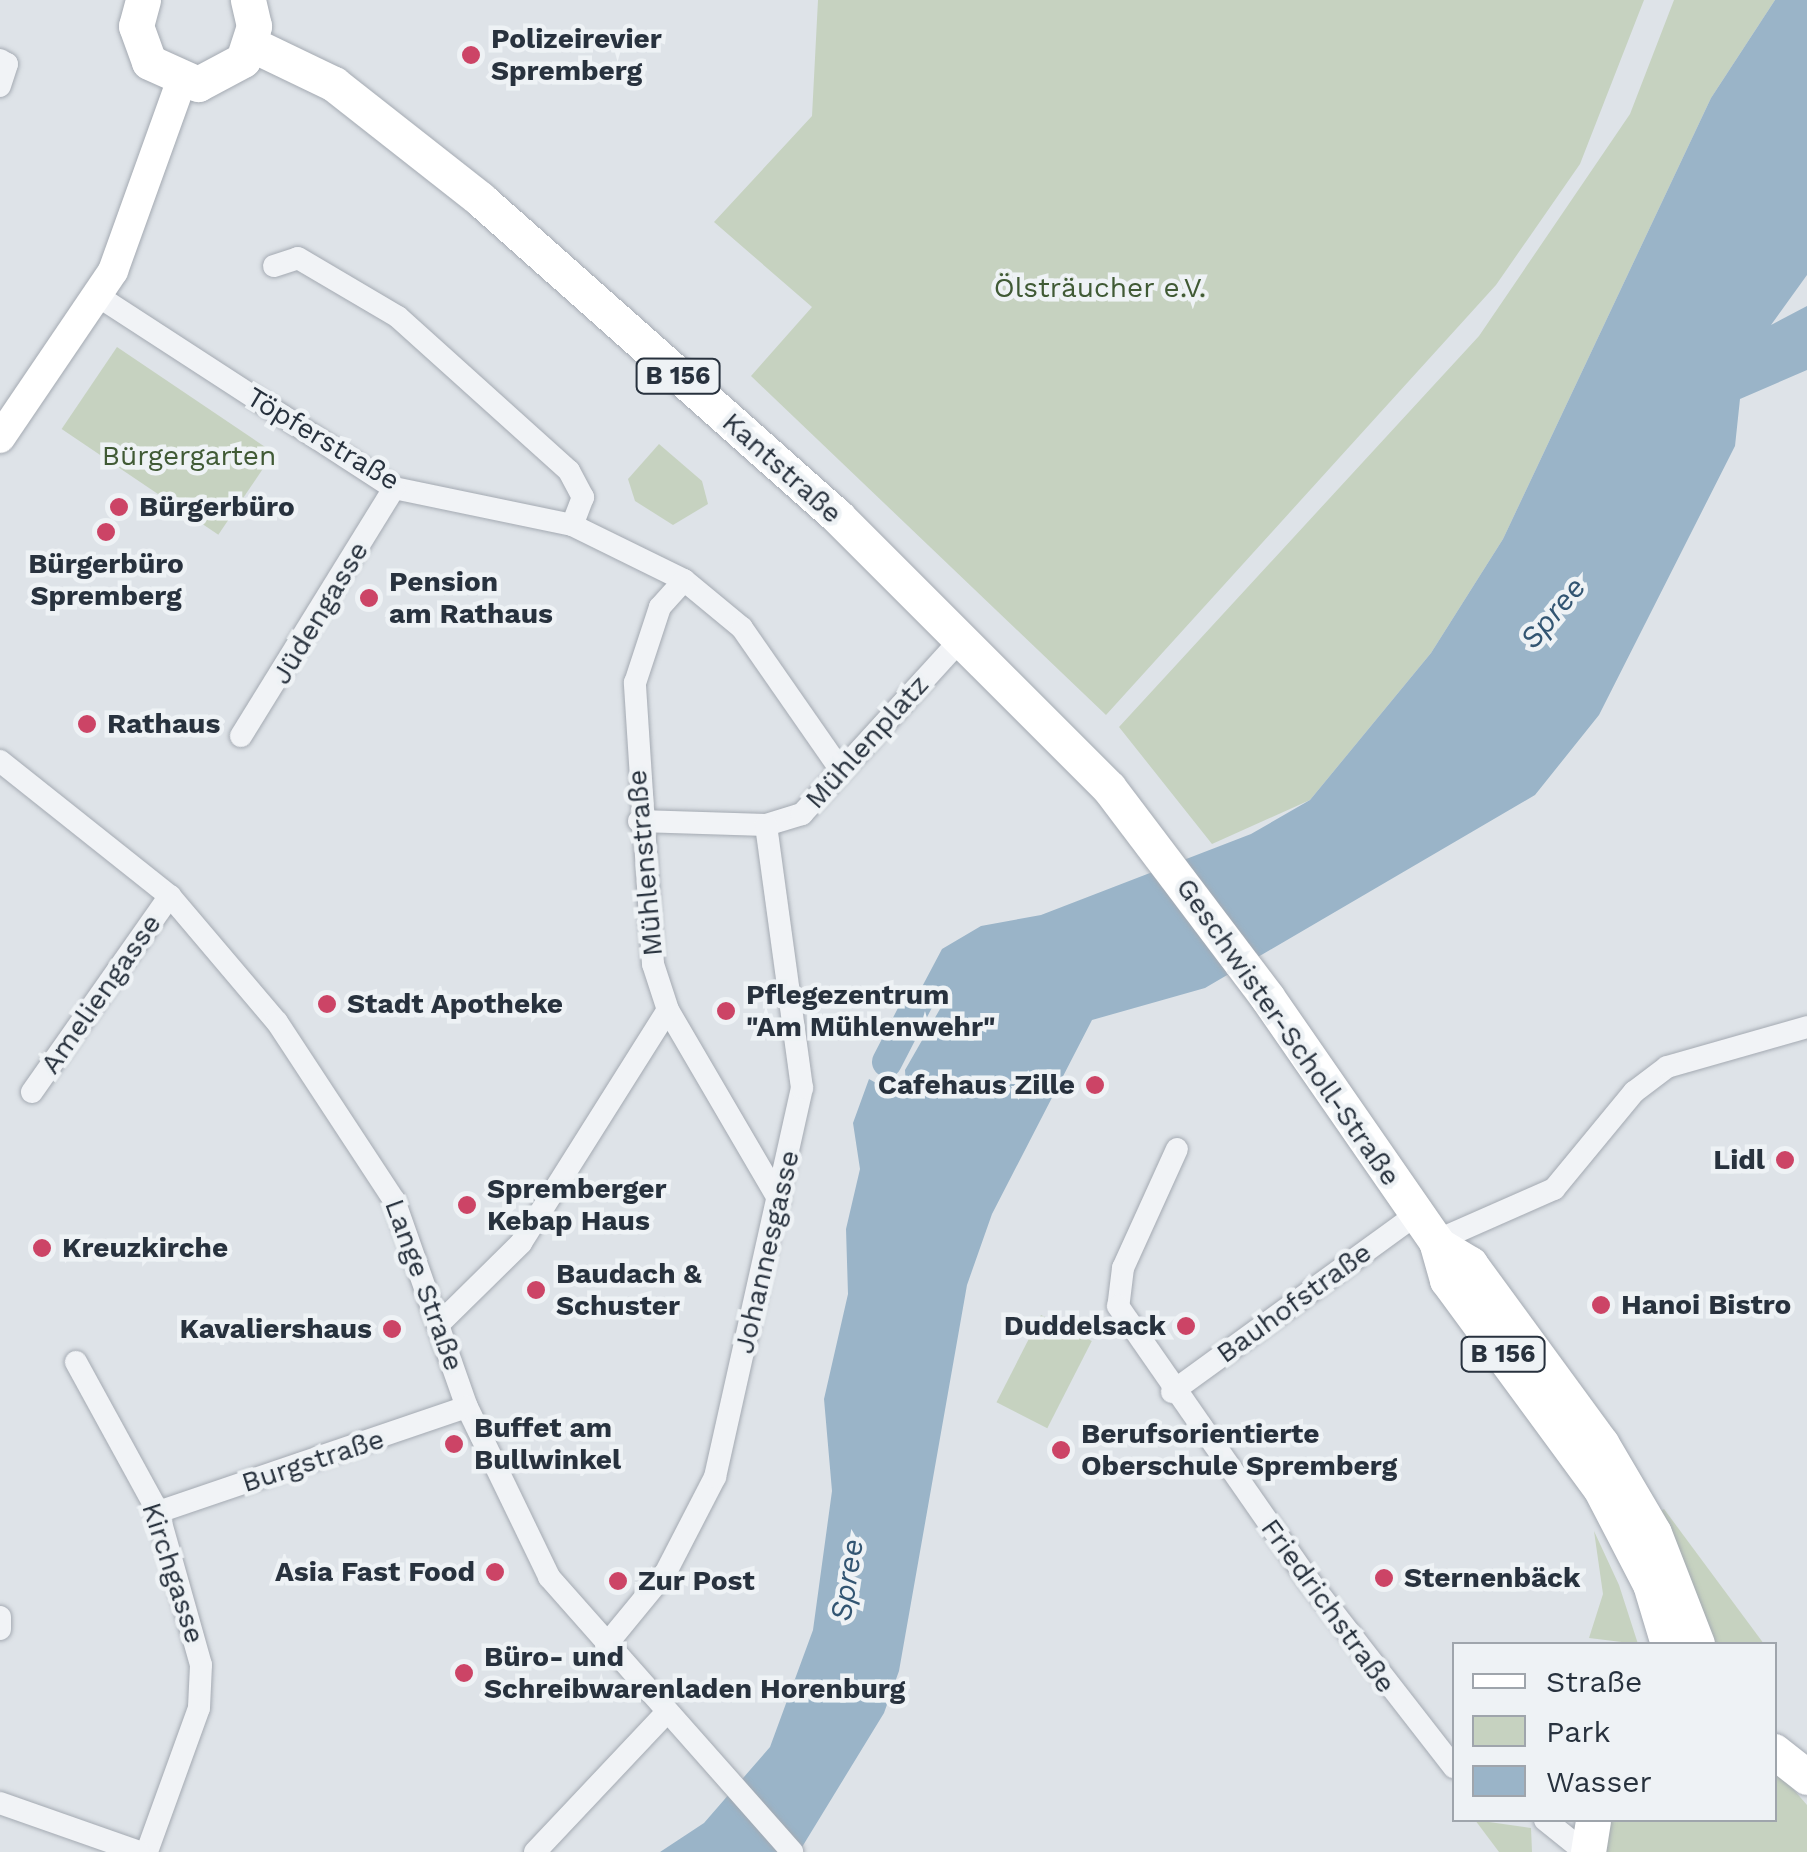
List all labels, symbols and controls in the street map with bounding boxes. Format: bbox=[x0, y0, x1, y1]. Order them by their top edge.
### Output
place label: Polizeirevier Spremberg bbox=[491, 22, 662, 88]
marker: Polizeirevier Spremberg bbox=[460, 44, 482, 66]
park label: Ölsträucher e.V. bbox=[994, 271, 1206, 305]
road number: B 156 bbox=[636, 356, 720, 396]
street label: Töpferstraße bbox=[240, 380, 406, 498]
street label: Kantstraße bbox=[715, 406, 849, 530]
park label: Bürgergarten bbox=[102, 439, 276, 473]
place label: Bürgerbüro bbox=[139, 490, 295, 524]
marker: Bürgerbüro bbox=[108, 496, 130, 518]
marker: Bürgerbüro Spremberg bbox=[95, 521, 117, 543]
street label: Jüdengasse bbox=[264, 536, 376, 690]
place label: Bürgerbüro Spremberg bbox=[28, 547, 184, 613]
place label: Pension am Rathaus bbox=[389, 565, 553, 631]
water label: Spree bbox=[1513, 570, 1593, 656]
marker: Pension am Rathaus bbox=[358, 587, 380, 609]
street label: Mühlenplatz bbox=[798, 668, 936, 816]
place label: Rathaus bbox=[107, 707, 220, 741]
marker: Rathaus bbox=[76, 713, 98, 735]
street label: Mühlenstraße bbox=[620, 768, 670, 958]
street label: Geschwister-Scholl-Straße bbox=[1169, 872, 1407, 1192]
street label: Ameliengasse bbox=[34, 908, 168, 1080]
place label: Pflegezentrum "Am Mühlenwehr" bbox=[746, 978, 996, 1044]
place label: Stadt Apotheke bbox=[347, 987, 564, 1021]
marker: Stadt Apotheke bbox=[316, 993, 338, 1015]
marker: Pflegezentrum "Am Mühlenwehr" bbox=[715, 1000, 737, 1022]
place label: Cafehaus Zille bbox=[878, 1068, 1075, 1102]
marker: Cafehaus Zille bbox=[1084, 1074, 1106, 1096]
place label: Lidl bbox=[1713, 1143, 1765, 1177]
street label: Johannesgasse bbox=[727, 1147, 807, 1357]
marker: Lidl bbox=[1774, 1149, 1796, 1171]
place label: Spremberger Kebap Haus bbox=[487, 1172, 666, 1238]
street label: Lange Straße bbox=[377, 1194, 471, 1376]
marker: Spremberger Kebap Haus bbox=[456, 1194, 478, 1216]
place label: Kreuzkirche bbox=[62, 1231, 228, 1265]
street label: Bauhofstraße bbox=[1210, 1236, 1378, 1370]
marker: Kreuzkirche bbox=[31, 1237, 53, 1259]
place label: Baudach & Schuster bbox=[556, 1257, 702, 1323]
marker: Baudach & Schuster bbox=[525, 1279, 547, 1301]
place label: Hanoi Bistro bbox=[1621, 1288, 1791, 1322]
marker: Hanoi Bistro bbox=[1590, 1294, 1612, 1316]
place label: Duddelsack bbox=[1004, 1309, 1166, 1343]
place label: Kavaliershaus bbox=[179, 1312, 372, 1346]
marker: Duddelsack bbox=[1175, 1315, 1197, 1337]
marker: Kavaliershaus bbox=[381, 1318, 403, 1340]
road number: B 156 bbox=[1460, 1334, 1546, 1374]
place label: Buffet am Bullwinkel bbox=[474, 1411, 621, 1477]
place label: Berufsorientierte Oberschule Spremberg bbox=[1081, 1417, 1397, 1483]
street label: Burgstraße bbox=[237, 1422, 389, 1500]
marker: Buffet am Bullwinkel bbox=[443, 1433, 465, 1455]
marker: Berufsorientierte Oberschule Spremberg bbox=[1050, 1439, 1072, 1461]
street label: Kirchgasse bbox=[134, 1498, 212, 1648]
street label: Friedrichstraße bbox=[1254, 1512, 1402, 1700]
water label: Spree bbox=[823, 1536, 871, 1624]
place label: Asia Fast Food bbox=[275, 1555, 475, 1589]
marker: Asia Fast Food bbox=[484, 1561, 506, 1583]
place label: Sternenbäck bbox=[1404, 1561, 1580, 1595]
place label: Zur Post bbox=[638, 1564, 755, 1598]
marker: Sternenbäck bbox=[1373, 1567, 1395, 1589]
marker: Zur Post bbox=[607, 1570, 629, 1592]
place label: Büro- und Schreibwarenladen Horenburg bbox=[484, 1640, 905, 1706]
legend bbox=[1452, 1642, 1777, 1822]
marker: Büro- und Schreibwarenladen Horenburg bbox=[453, 1662, 475, 1684]
text: Straße bbox=[1546, 1664, 1642, 1699]
text: Park bbox=[1546, 1714, 1611, 1749]
text: Wasser bbox=[1546, 1764, 1652, 1799]

